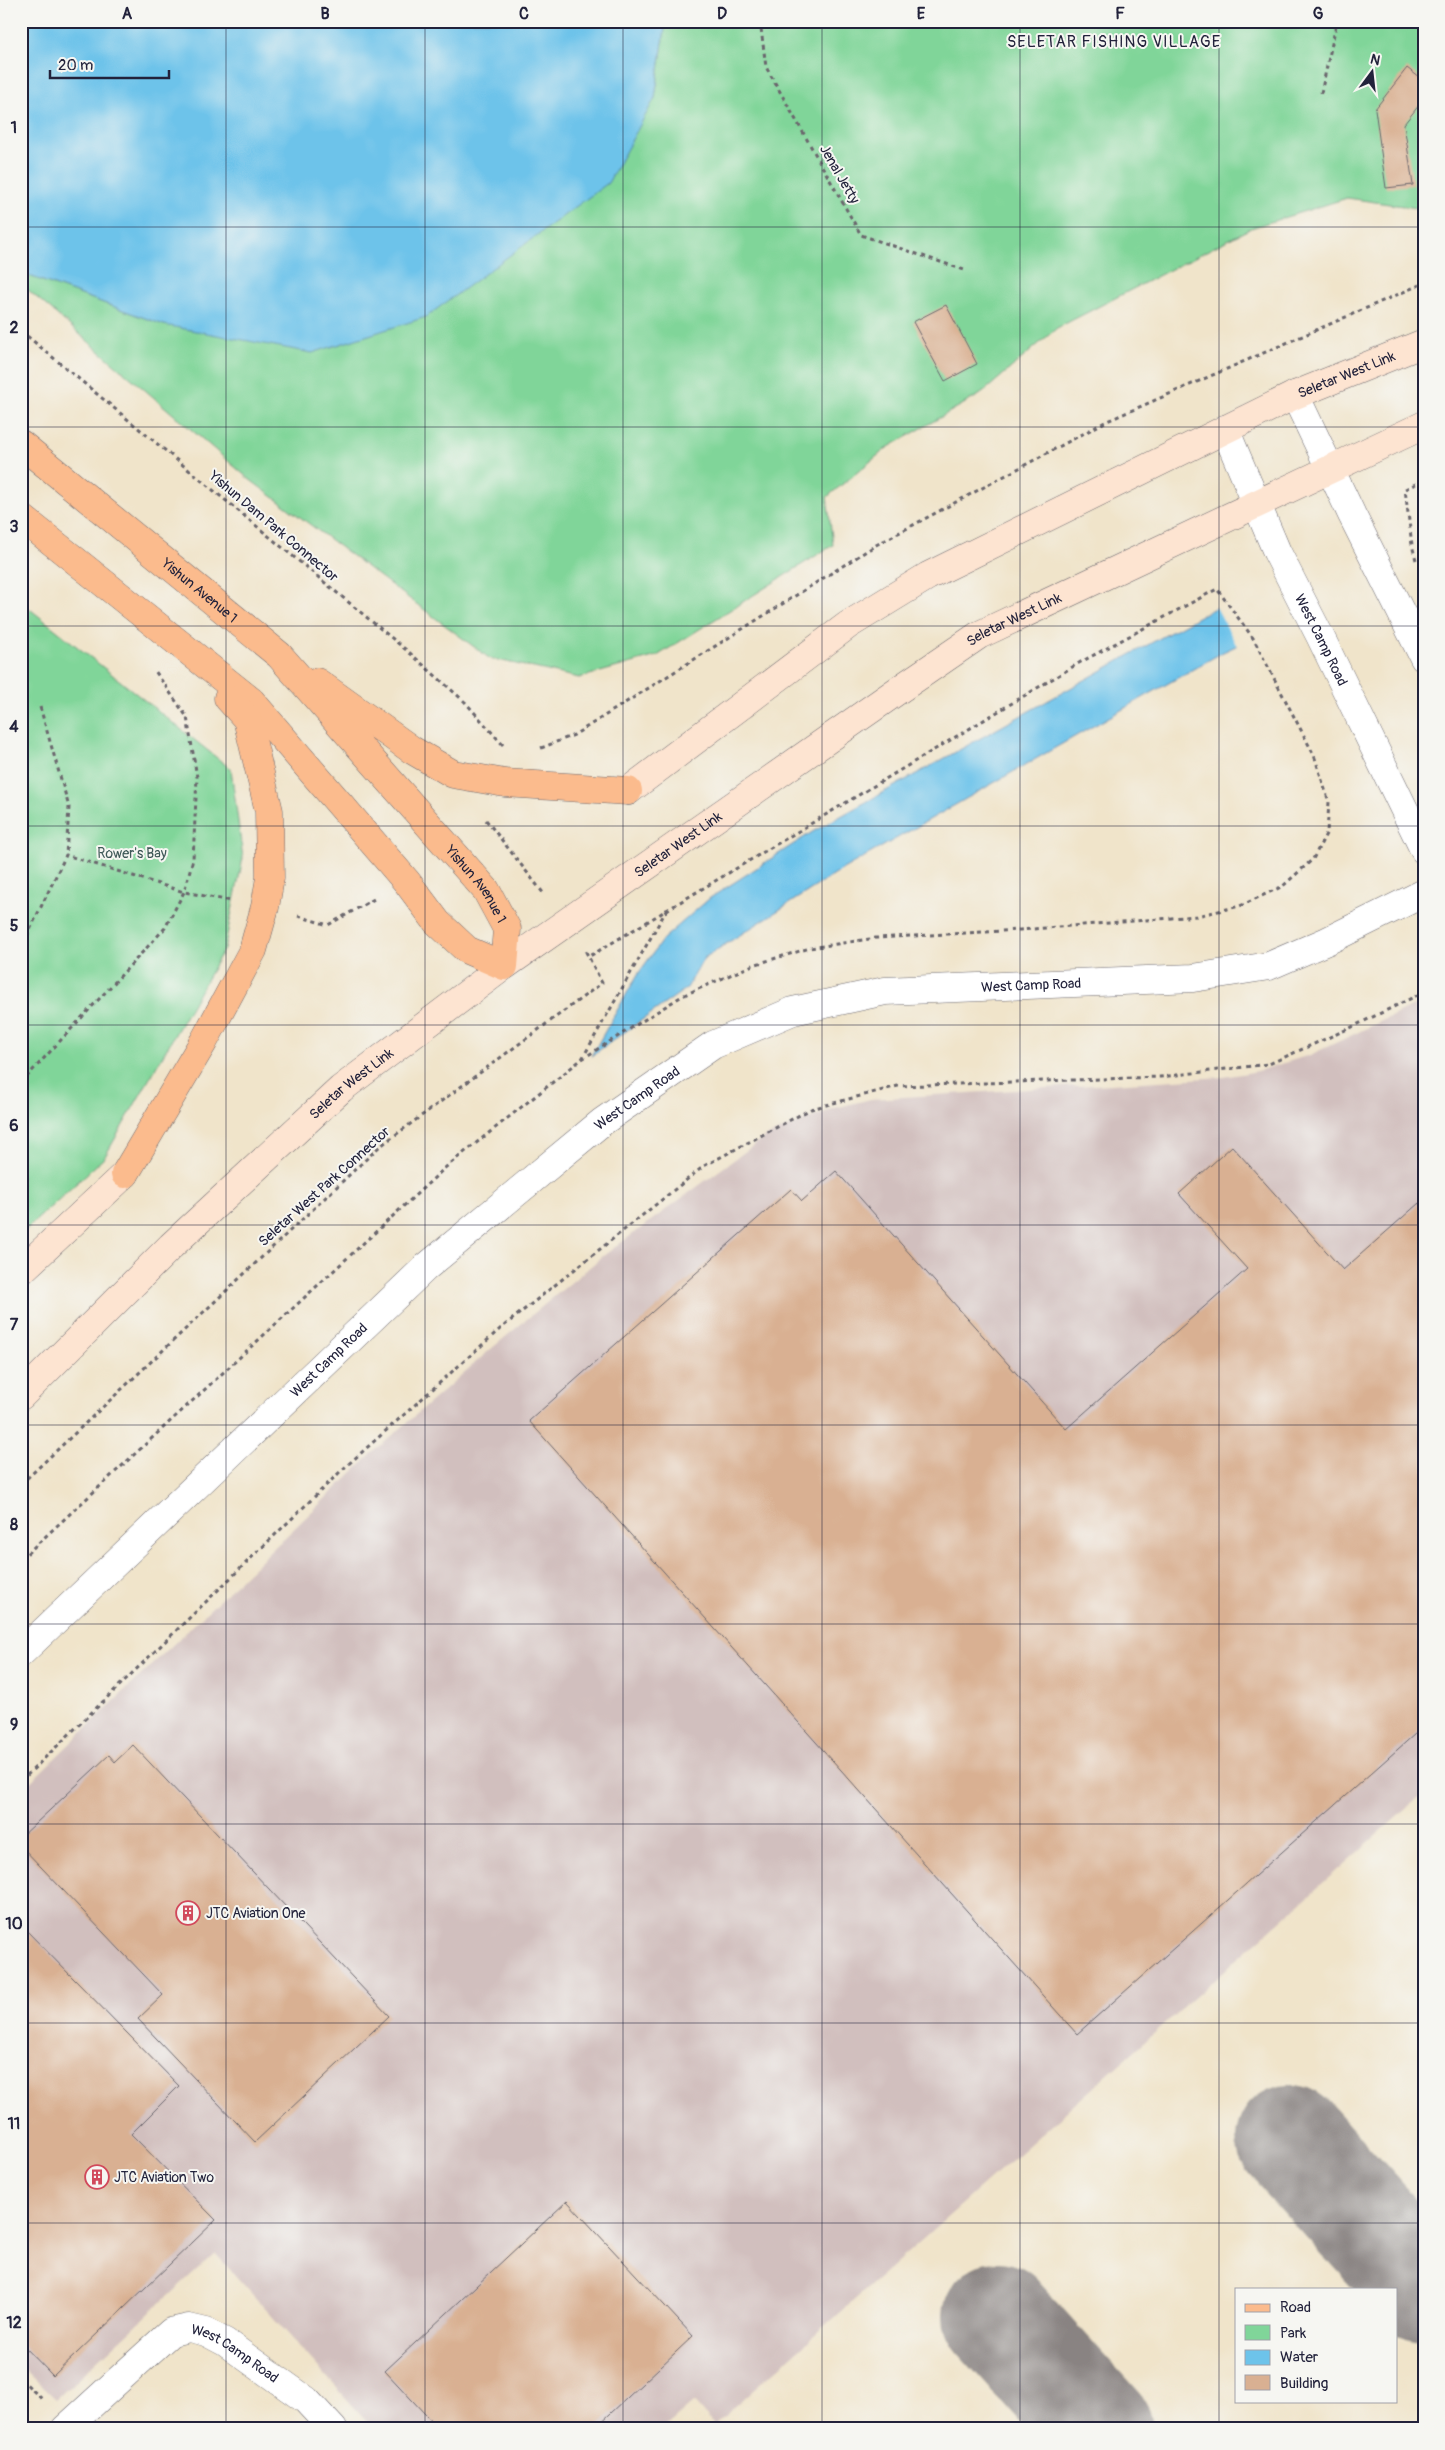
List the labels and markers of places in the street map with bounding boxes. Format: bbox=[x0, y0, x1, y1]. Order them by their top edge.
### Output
building icon: JTC Aviation One bbox=[175, 1900, 201, 1926]
place label: JTC Aviation One bbox=[206, 1905, 306, 1922]
building icon: JTC Aviation Two bbox=[84, 2164, 110, 2190]
place label: JTC Aviation Two bbox=[114, 2169, 215, 2186]

